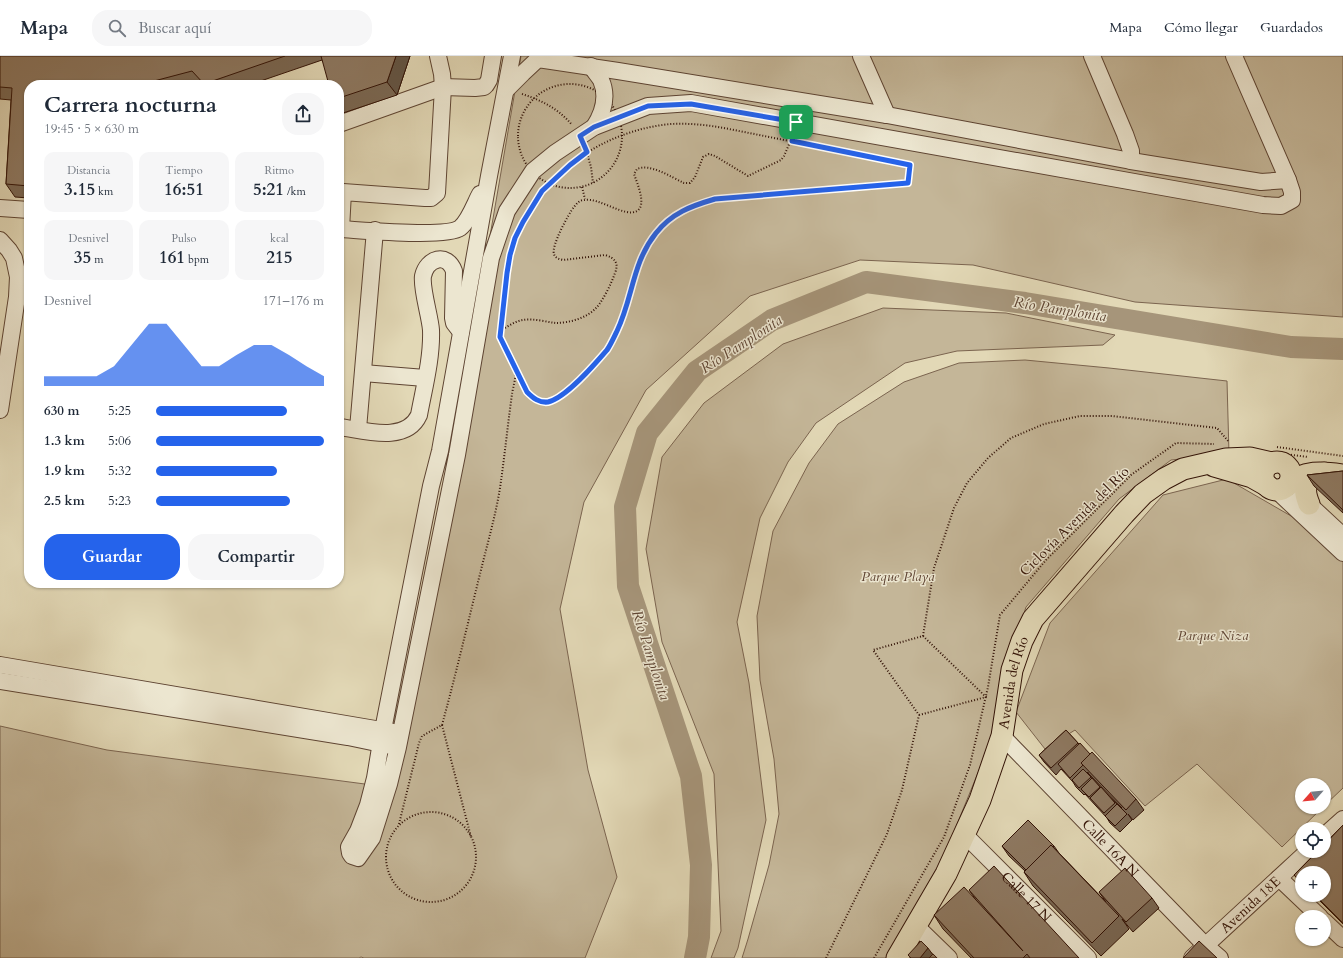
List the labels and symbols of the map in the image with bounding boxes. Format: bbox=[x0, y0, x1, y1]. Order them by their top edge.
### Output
pin bbox=[779, 105, 813, 139]
water label: Río Pamplonita bbox=[1012, 292, 1108, 326]
water label: Río Pamplonita bbox=[696, 310, 786, 378]
street label: Ciclovía Avenida del Río bbox=[1015, 462, 1134, 580]
park label: Parque Playa bbox=[861, 567, 935, 586]
water label: Río Pamplonita bbox=[627, 607, 675, 703]
park label: Parque Niza bbox=[1177, 626, 1249, 645]
street label: Avenida del Río bbox=[994, 632, 1033, 730]
north arrow bbox=[1295, 778, 1331, 814]
street label: Calle 16A N bbox=[1078, 815, 1143, 881]
street label: Calle 17 N bbox=[997, 867, 1056, 926]
street label: Avenida 18E bbox=[1216, 872, 1285, 937]

